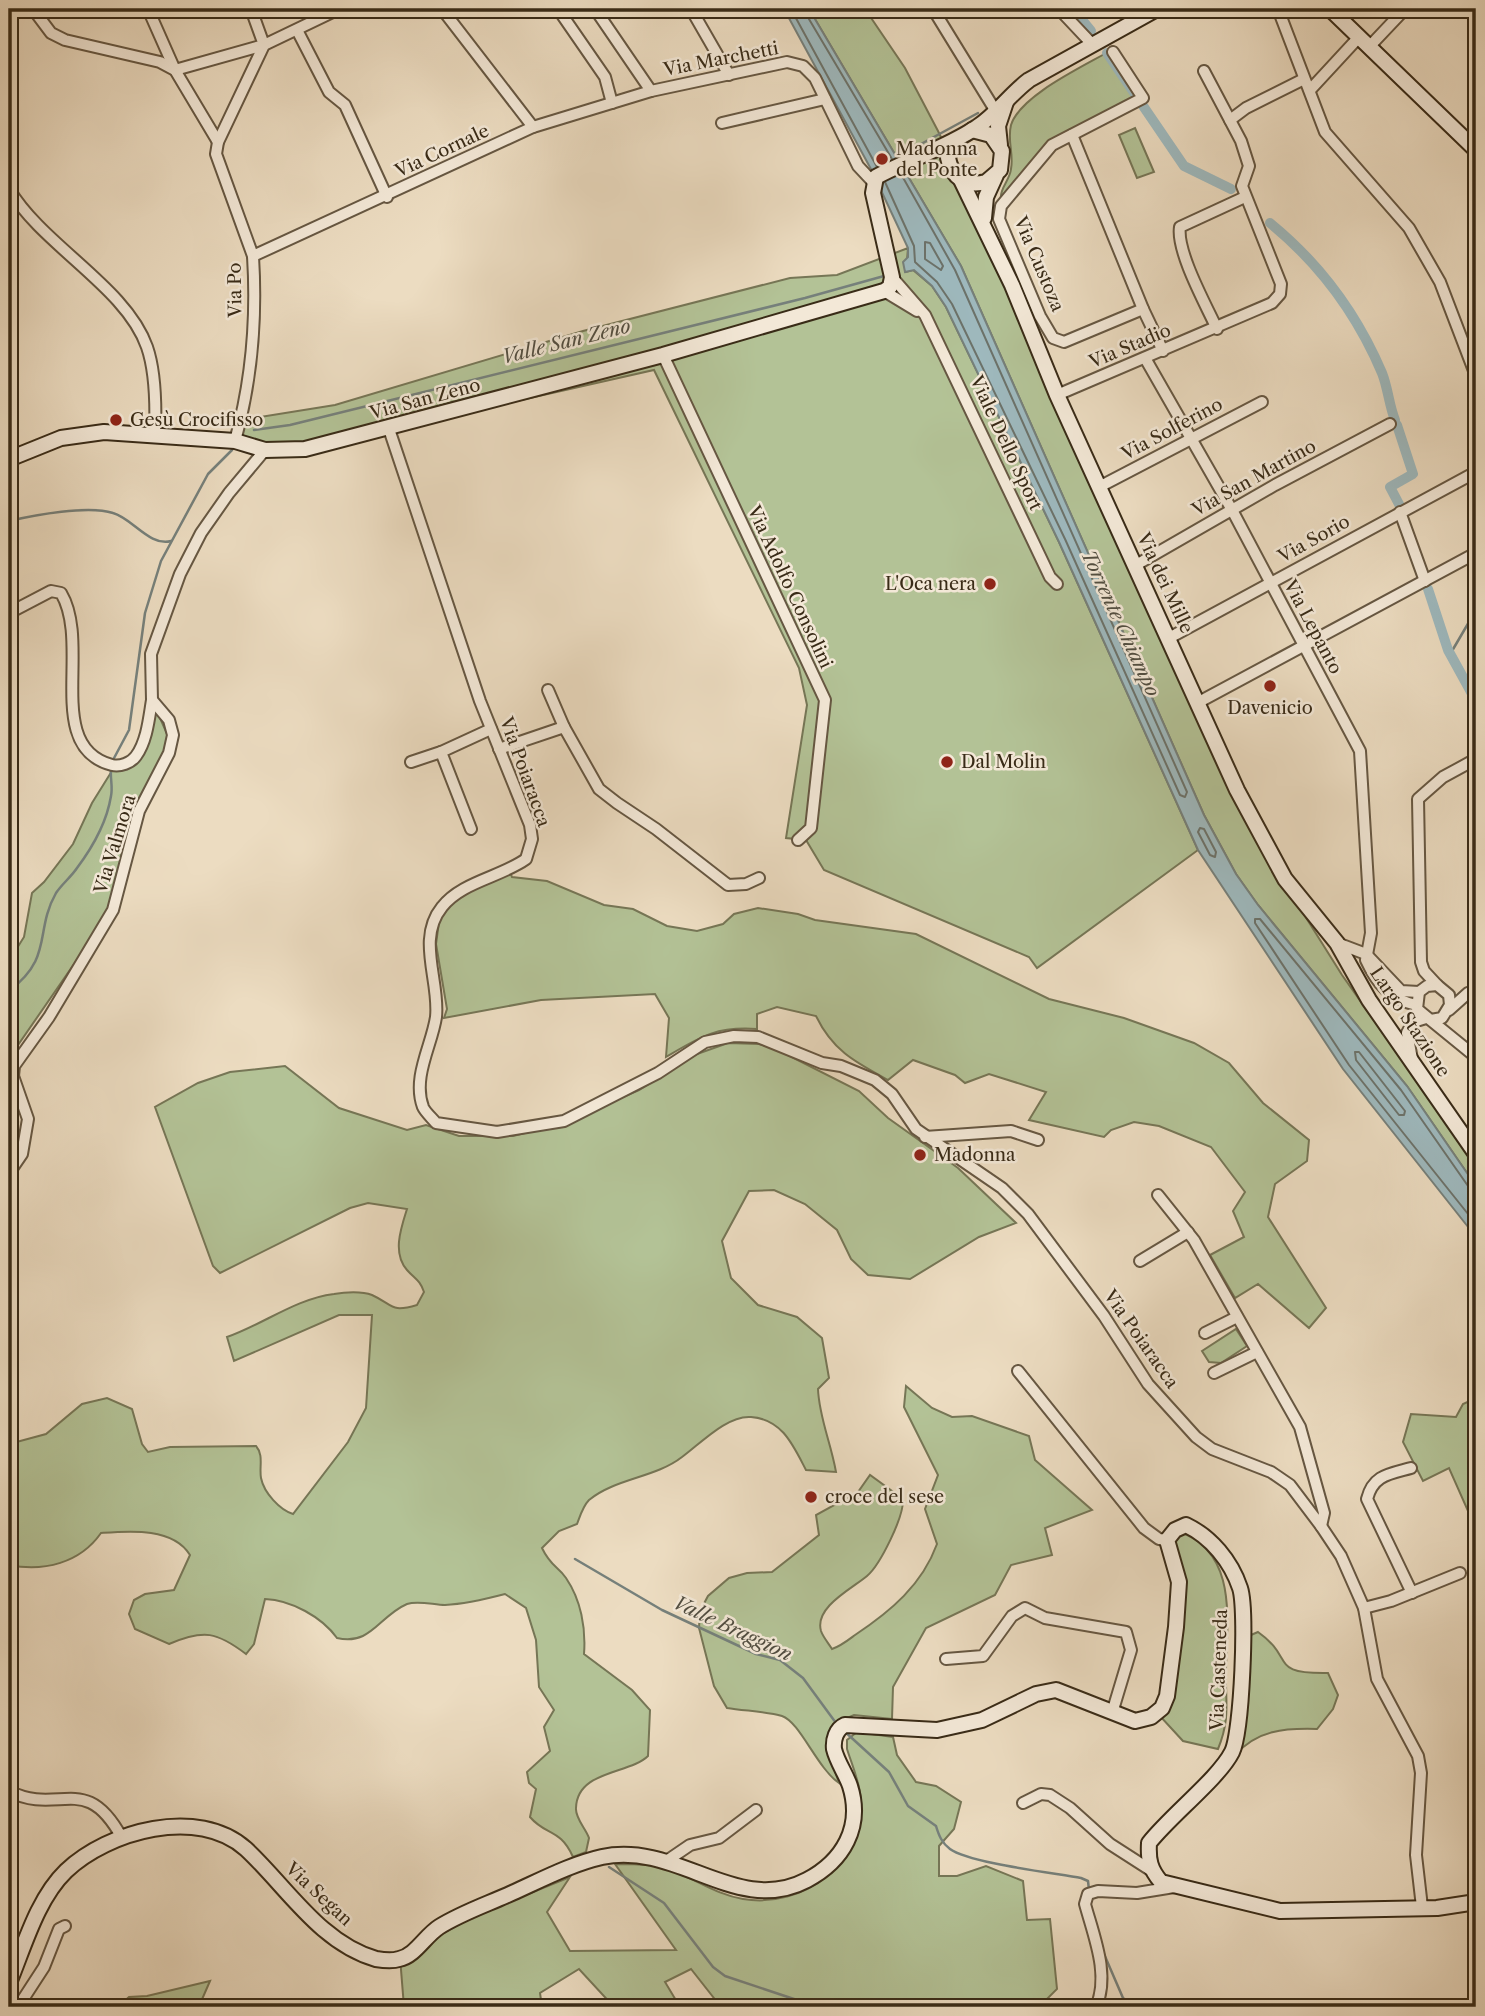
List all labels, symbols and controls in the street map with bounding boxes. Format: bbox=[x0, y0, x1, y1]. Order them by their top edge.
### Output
street label: Via Marchetti bbox=[661, 37, 781, 81]
street label: Via Cornale bbox=[391, 120, 493, 183]
place label: Madonna del Ponte bbox=[896, 138, 978, 181]
marker: Madonna del Ponte bbox=[874, 151, 890, 167]
street label: Via Custoza bbox=[1009, 212, 1069, 315]
street label: Via Po bbox=[224, 262, 246, 319]
water label: Valle San Zeno bbox=[499, 314, 633, 369]
street label: Via Stadio bbox=[1085, 319, 1174, 373]
street label: Viale Dello Sport bbox=[965, 371, 1047, 514]
street label: Via San Zeno bbox=[366, 374, 483, 425]
street label: Via Solferino bbox=[1117, 393, 1226, 465]
place label: Gesù Crocifisso bbox=[130, 409, 263, 431]
marker: Gesù Crocifisso bbox=[108, 412, 124, 428]
street label: Via San Martino bbox=[1187, 435, 1320, 522]
street label: Via Adolfo Consolini bbox=[742, 501, 838, 672]
street label: Via Sorio bbox=[1273, 510, 1354, 568]
street label: Via dei Mille bbox=[1132, 528, 1198, 637]
water label: Torrente Chiampo bbox=[1077, 546, 1165, 700]
place label: L'Oca nera bbox=[885, 573, 976, 595]
street label: Via Lepanto bbox=[1278, 575, 1347, 678]
marker: L'Oca nera bbox=[982, 576, 998, 592]
marker: Davenicio bbox=[1262, 678, 1278, 694]
place label: Davenicio bbox=[1227, 697, 1313, 719]
street label: Via Poiaracca bbox=[495, 713, 555, 830]
place label: Dal Molin bbox=[961, 751, 1046, 773]
marker: Dal Molin bbox=[939, 754, 955, 770]
street label: Via Valmora bbox=[89, 791, 141, 897]
street label: Largo Stazione bbox=[1365, 963, 1455, 1081]
place label: Madonna bbox=[934, 1144, 1016, 1166]
marker: Madonna bbox=[912, 1147, 928, 1163]
street label: Via Poiaracca bbox=[1098, 1285, 1183, 1393]
place label: croce del sese bbox=[825, 1486, 944, 1508]
marker: croce del sese bbox=[803, 1489, 819, 1505]
water label: Valle Braggion bbox=[670, 1591, 796, 1666]
street label: Via Casteneda bbox=[1206, 1608, 1232, 1732]
street label: Via Segan bbox=[280, 1857, 357, 1931]

